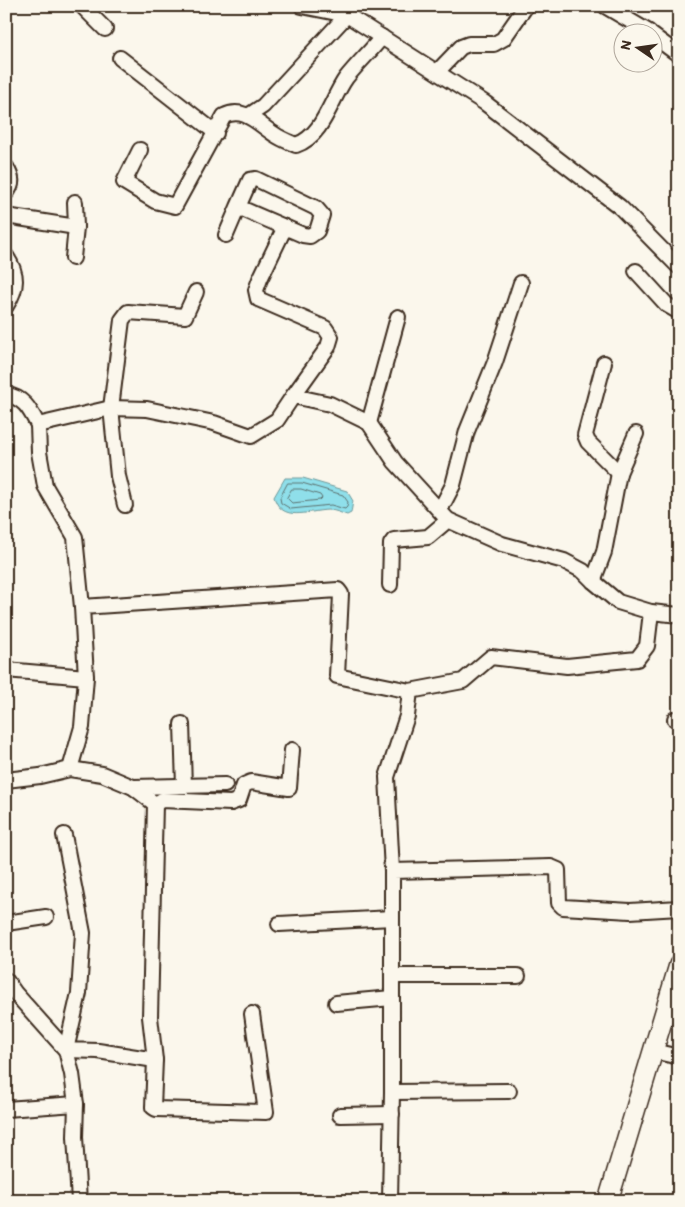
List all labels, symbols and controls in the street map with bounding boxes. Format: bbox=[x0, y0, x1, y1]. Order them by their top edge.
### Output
north arrow bbox=[612, 22, 662, 72]
text: N bbox=[616, 39, 635, 52]

